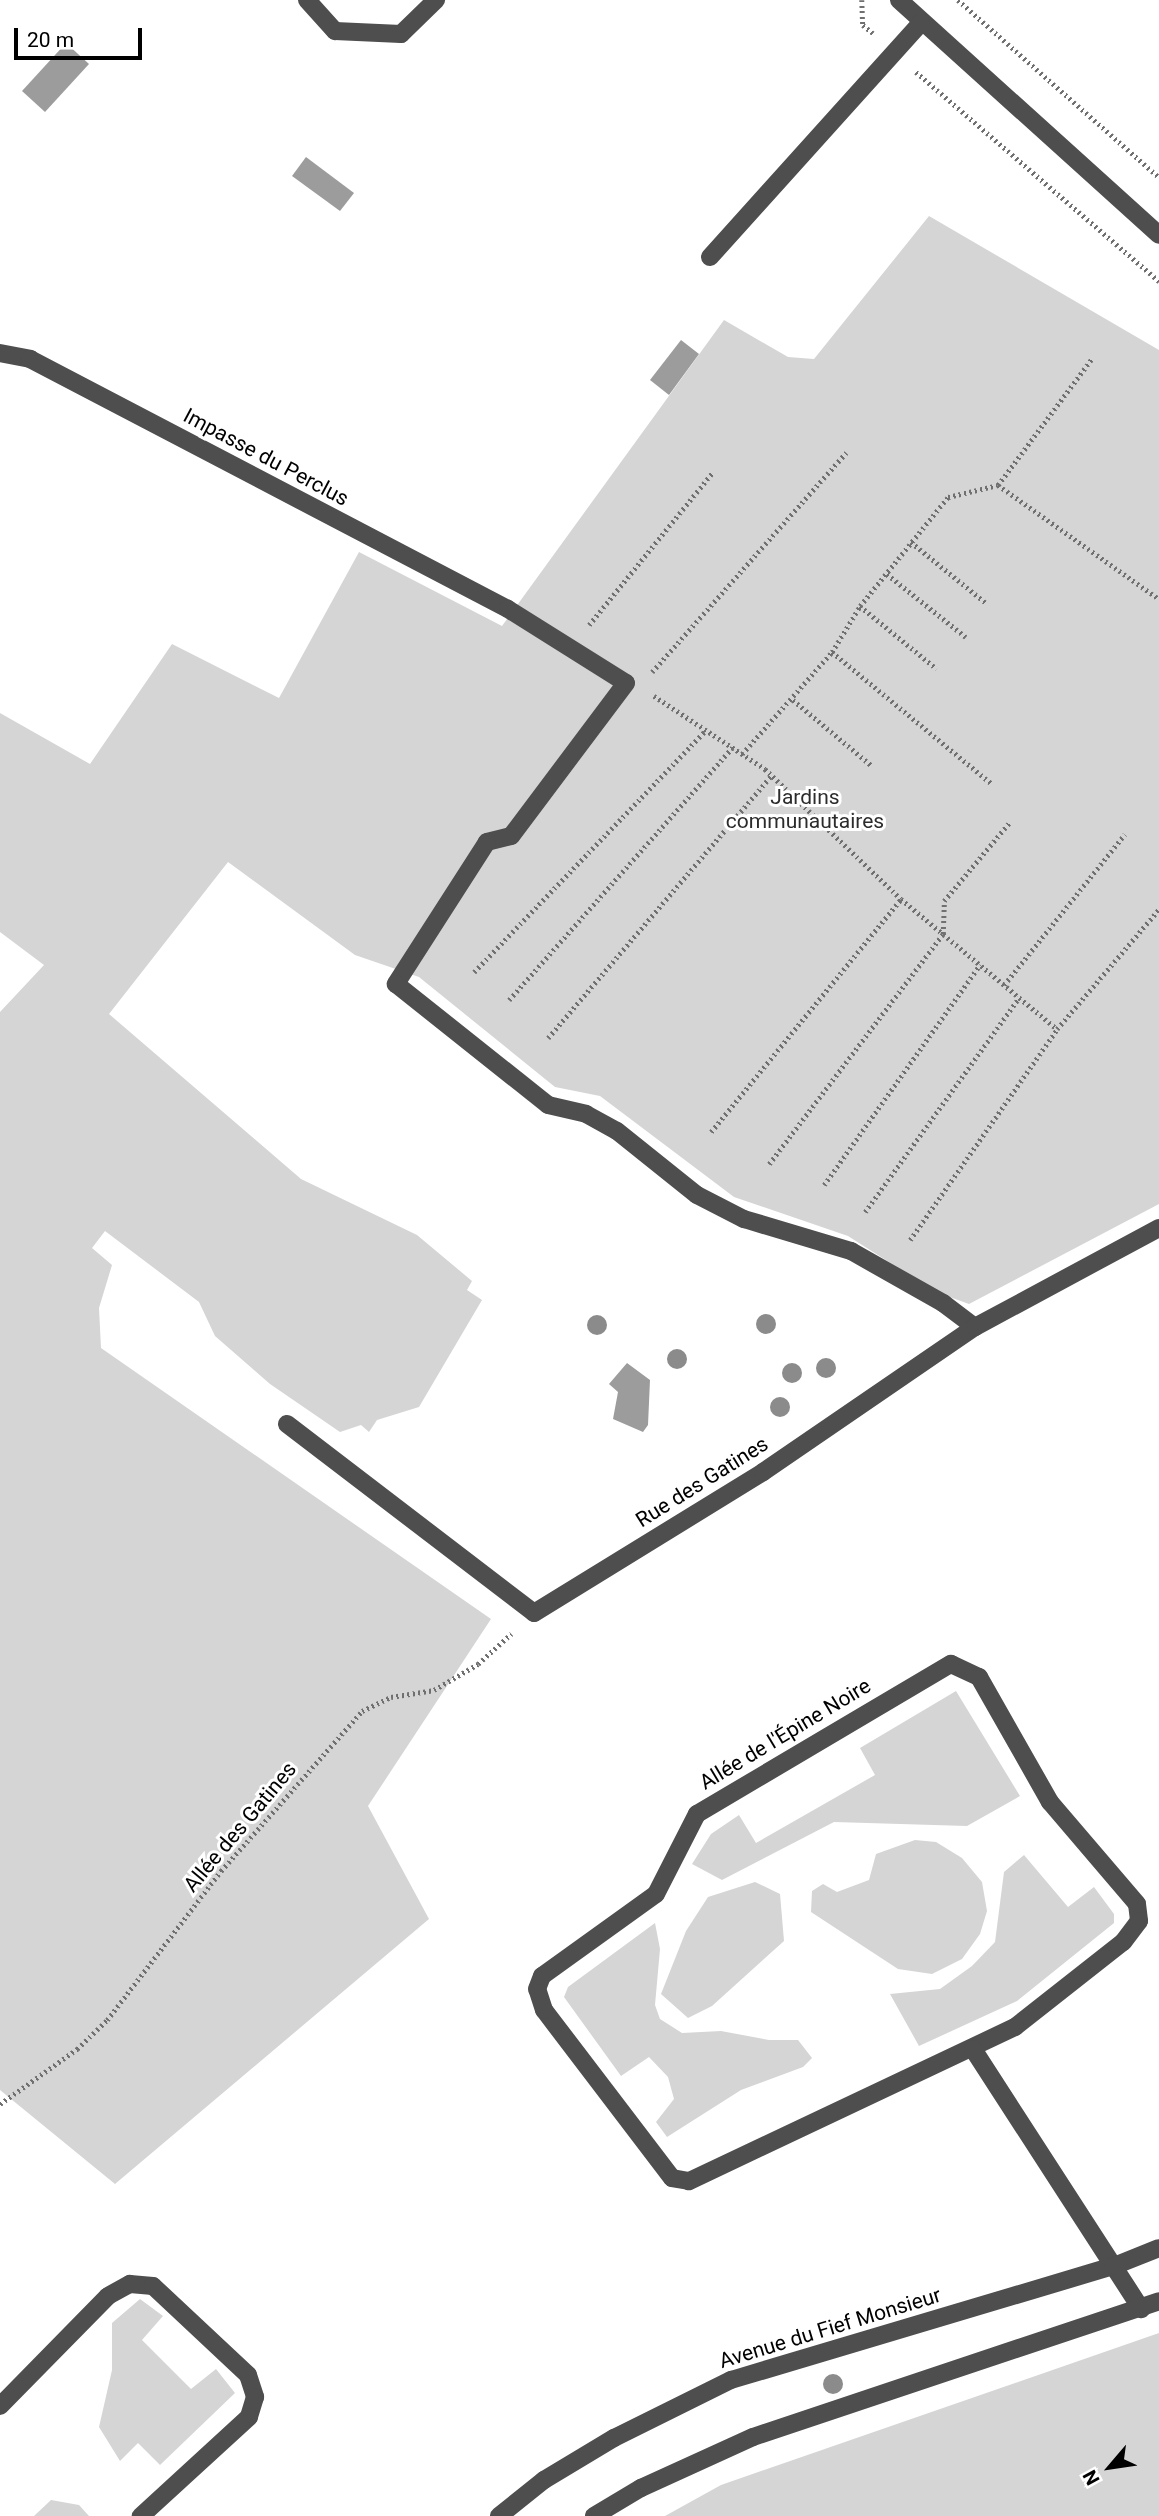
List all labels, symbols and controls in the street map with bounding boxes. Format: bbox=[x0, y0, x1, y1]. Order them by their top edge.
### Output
scale bar bbox=[18, 14, 145, 58]
text: 20 m bbox=[27, 28, 74, 52]
street label: Impasse du Perclus bbox=[179, 403, 353, 511]
park label: Jardins communautaires bbox=[726, 784, 884, 834]
street label: Rue des Gatines bbox=[631, 1431, 773, 1533]
street label: Allée de l'Épine Noire bbox=[695, 1673, 875, 1795]
street label: Allée des Gatines bbox=[178, 1757, 302, 1897]
street label: Avenue du Fief Monsieur bbox=[716, 2282, 944, 2374]
north arrow bbox=[1075, 2432, 1145, 2502]
text: N bbox=[1078, 2466, 1105, 2489]

